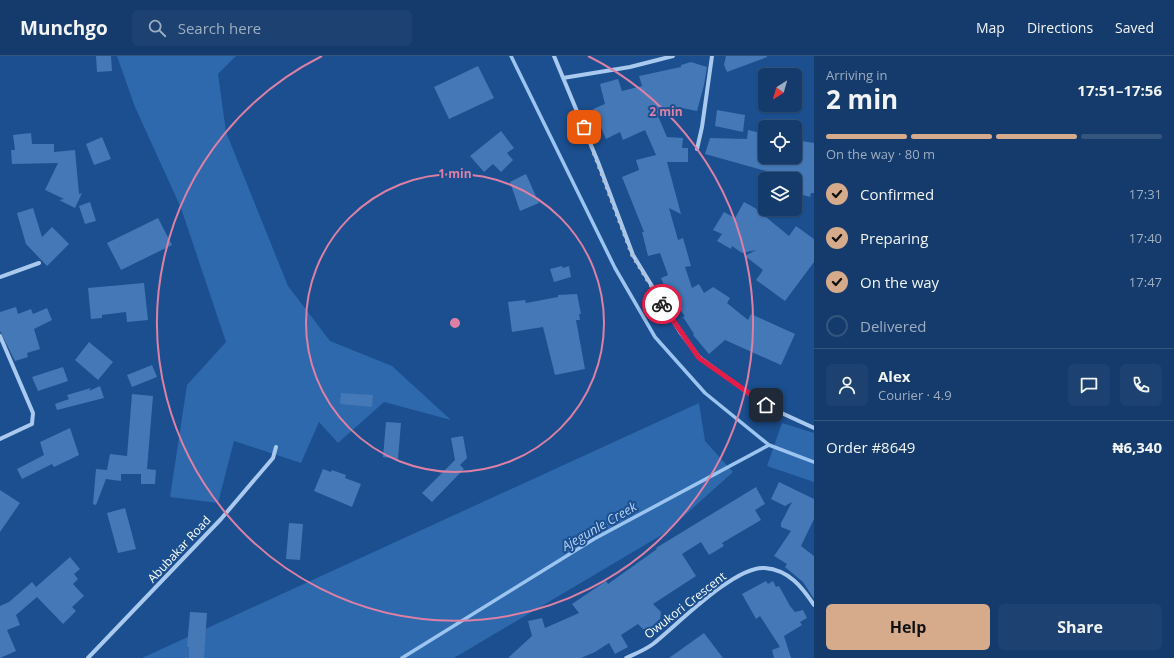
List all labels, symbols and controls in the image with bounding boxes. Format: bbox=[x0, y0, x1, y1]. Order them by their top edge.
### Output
search box bbox=[132, 10, 412, 46]
text: Munchgo bbox=[20, 15, 108, 41]
icon: search bbox=[146, 17, 168, 39]
text: Search here bbox=[178, 18, 261, 38]
text: Map bbox=[976, 18, 1005, 37]
text: Directions bbox=[1027, 18, 1093, 37]
text: Saved bbox=[1115, 18, 1154, 37]
text: Arriving in bbox=[826, 66, 888, 84]
north arrow bbox=[758, 68, 802, 112]
map controls bbox=[758, 68, 802, 216]
text: 17:51–17:56 bbox=[1077, 80, 1162, 100]
text: 2 min bbox=[826, 81, 898, 117]
text: 2 min bbox=[649, 103, 683, 120]
pin bbox=[567, 110, 601, 144]
icon: bag bbox=[573, 116, 595, 138]
button: locate bbox=[758, 120, 802, 164]
text: On the way · 80 m bbox=[826, 145, 935, 163]
text: 1 min bbox=[438, 165, 472, 182]
button: layers bbox=[758, 172, 802, 216]
icon: check bbox=[826, 183, 848, 205]
text: Confirmed bbox=[860, 184, 934, 204]
text: 17:31 bbox=[1129, 185, 1162, 203]
icon: check bbox=[826, 227, 848, 249]
text: Preparing bbox=[860, 228, 928, 248]
text: 17:40 bbox=[1129, 229, 1162, 247]
icon: check bbox=[826, 271, 848, 293]
text: On the way bbox=[860, 272, 939, 292]
text: 17:47 bbox=[1129, 273, 1162, 291]
courier bbox=[642, 284, 682, 324]
icon: bike bbox=[651, 293, 673, 315]
centre of rings bbox=[448, 316, 462, 330]
text: Delivered bbox=[860, 316, 927, 336]
button: person bbox=[826, 364, 868, 406]
button: chat bbox=[1068, 364, 1110, 406]
button: phone bbox=[1120, 364, 1162, 406]
text: Alex bbox=[878, 366, 910, 386]
text: Courier · 4.9 bbox=[878, 386, 952, 404]
pin bbox=[749, 388, 783, 422]
icon: home bbox=[755, 394, 777, 416]
text: Order #8649 bbox=[826, 437, 915, 457]
text: ₦6,340 bbox=[1113, 437, 1162, 457]
water label: Ajegunle Creek bbox=[557, 497, 640, 555]
street label: Abubakar Road bbox=[143, 512, 215, 586]
street label: Owukori Crescent bbox=[641, 568, 729, 642]
button: Help bbox=[826, 604, 990, 650]
button: Share bbox=[998, 604, 1162, 650]

